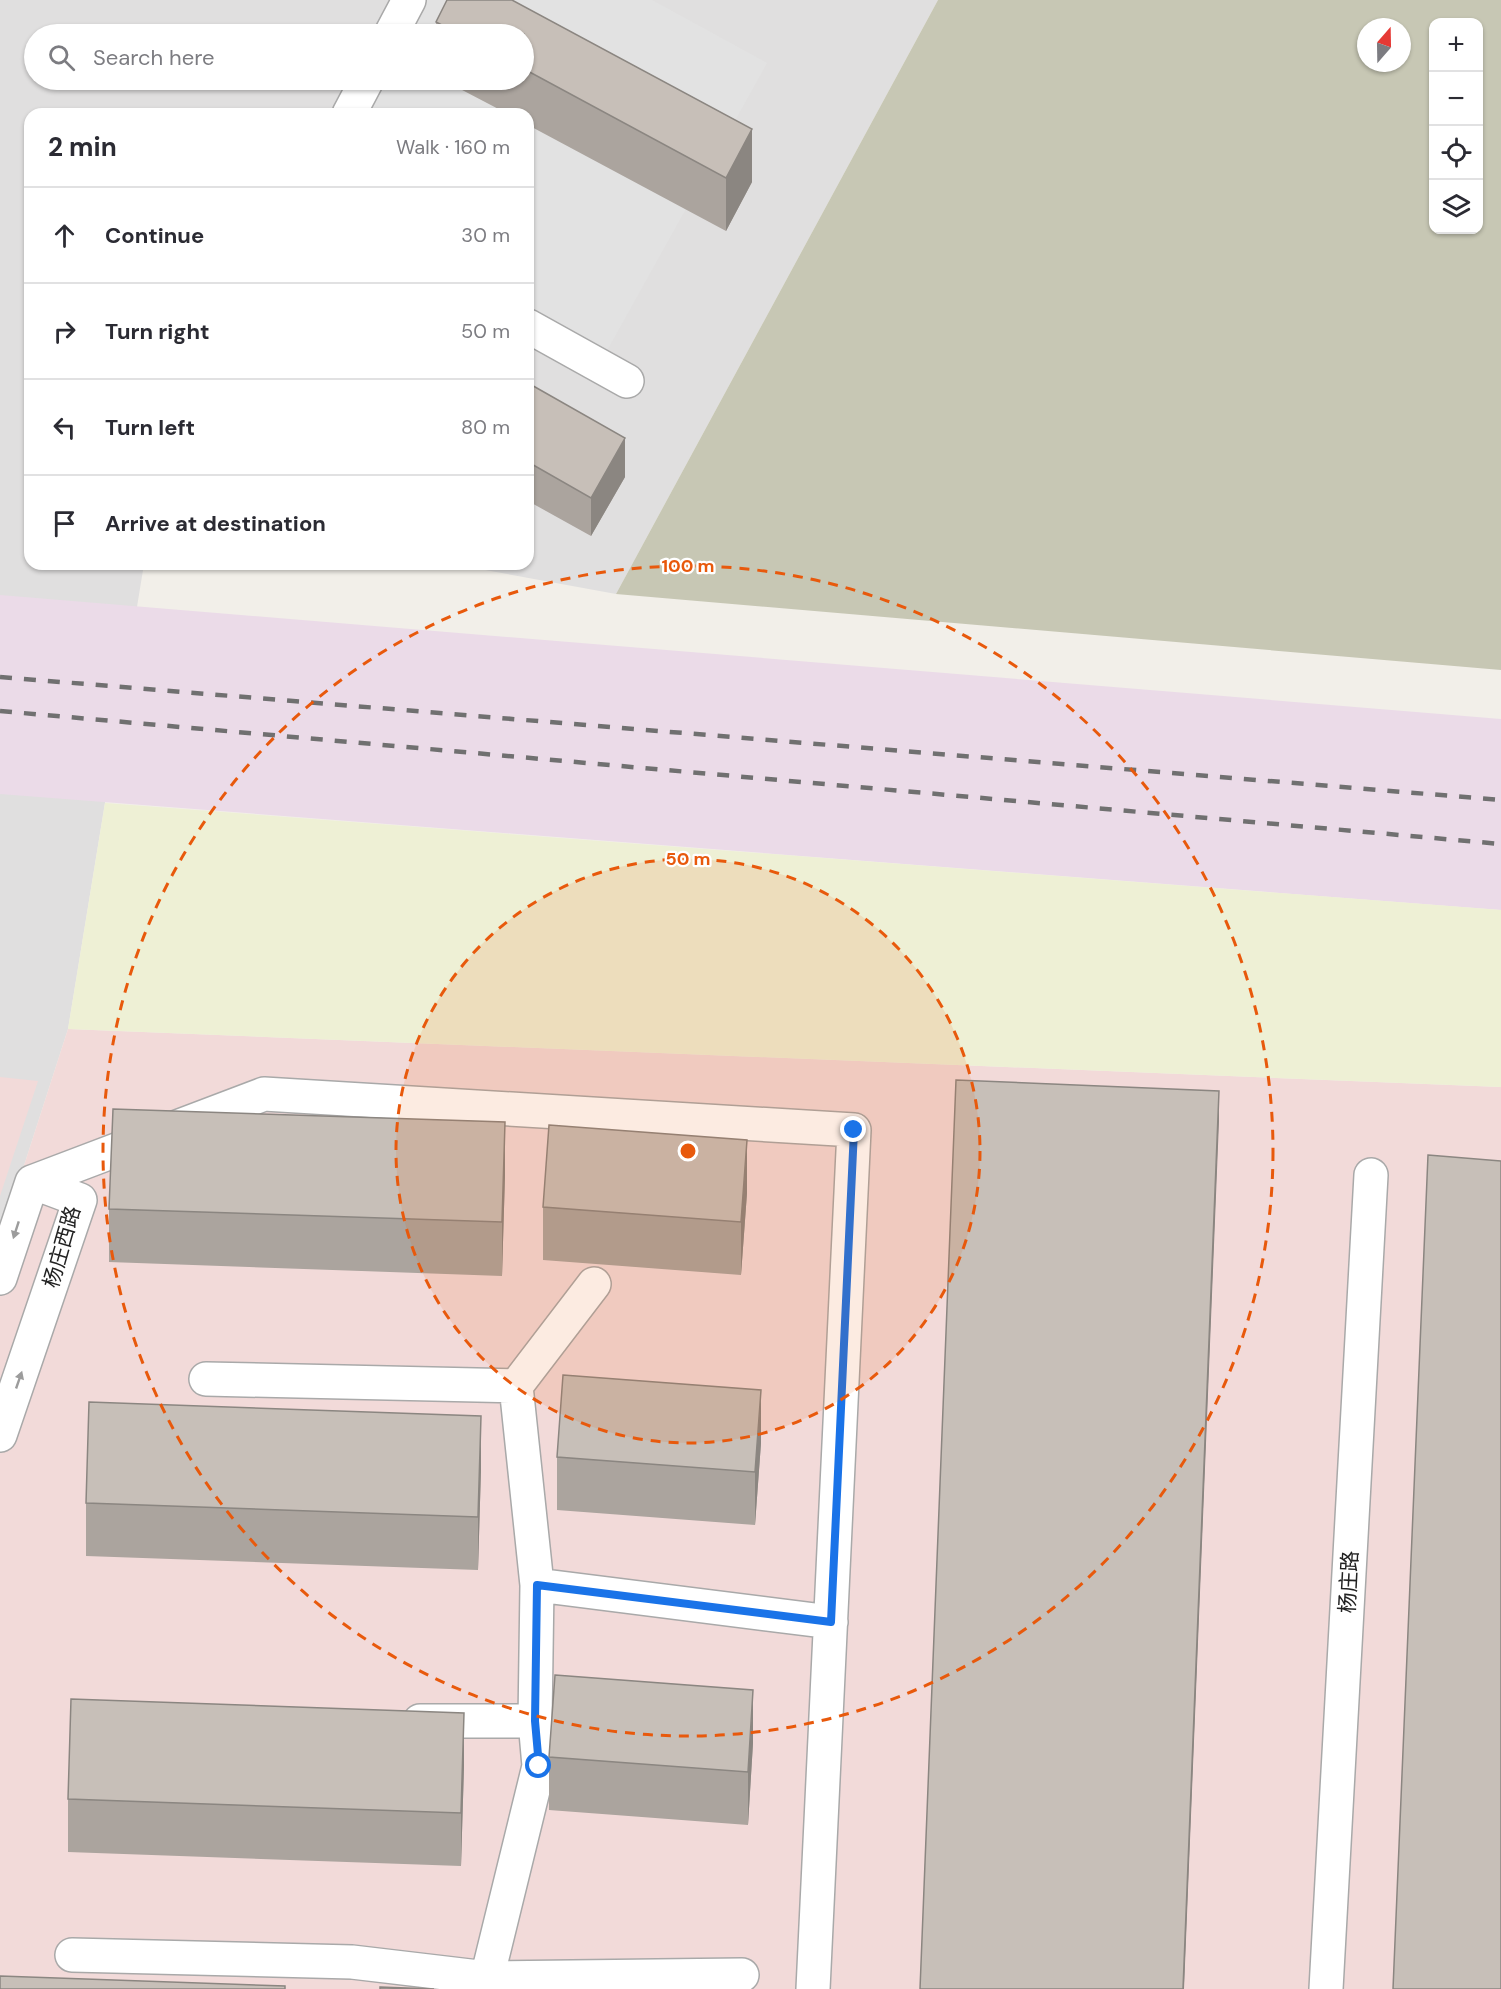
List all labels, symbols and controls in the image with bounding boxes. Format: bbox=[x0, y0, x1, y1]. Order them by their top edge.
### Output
north arrow bbox=[1357, 18, 1411, 72]
map controls bbox=[1429, 18, 1483, 234]
button: + bbox=[1429, 18, 1483, 72]
search box bbox=[24, 24, 534, 90]
icon: search bbox=[45, 41, 78, 74]
text: Search here bbox=[93, 43, 214, 72]
button: − bbox=[1429, 72, 1483, 126]
button: locate bbox=[1429, 126, 1483, 180]
text: 2 min bbox=[48, 130, 117, 164]
text: Walk · 160 m bbox=[396, 134, 510, 160]
button: layers bbox=[1429, 180, 1483, 234]
icon: ahead bbox=[48, 219, 81, 252]
text: Continue bbox=[105, 221, 204, 250]
text: 30 m bbox=[461, 222, 510, 248]
icon: right bbox=[48, 315, 81, 348]
text: Turn right bbox=[105, 317, 210, 346]
text: 50 m bbox=[461, 318, 510, 344]
icon: left bbox=[48, 411, 81, 444]
text: Turn left bbox=[105, 413, 195, 442]
text: 80 m bbox=[461, 414, 510, 440]
icon: arrive bbox=[48, 507, 81, 540]
text: Arrive at destination bbox=[105, 509, 326, 538]
text: 100 m bbox=[661, 554, 715, 578]
text: 50 m bbox=[665, 847, 711, 871]
route end bbox=[840, 1116, 866, 1142]
centre of rings bbox=[678, 1141, 698, 1161]
street label: 杨庄西路 bbox=[37, 1203, 87, 1291]
one-way arrow bbox=[11, 1221, 20, 1239]
one-way arrow bbox=[14, 1371, 24, 1389]
street label: 杨庄路 bbox=[1333, 1550, 1365, 1614]
route start bbox=[525, 1752, 551, 1778]

